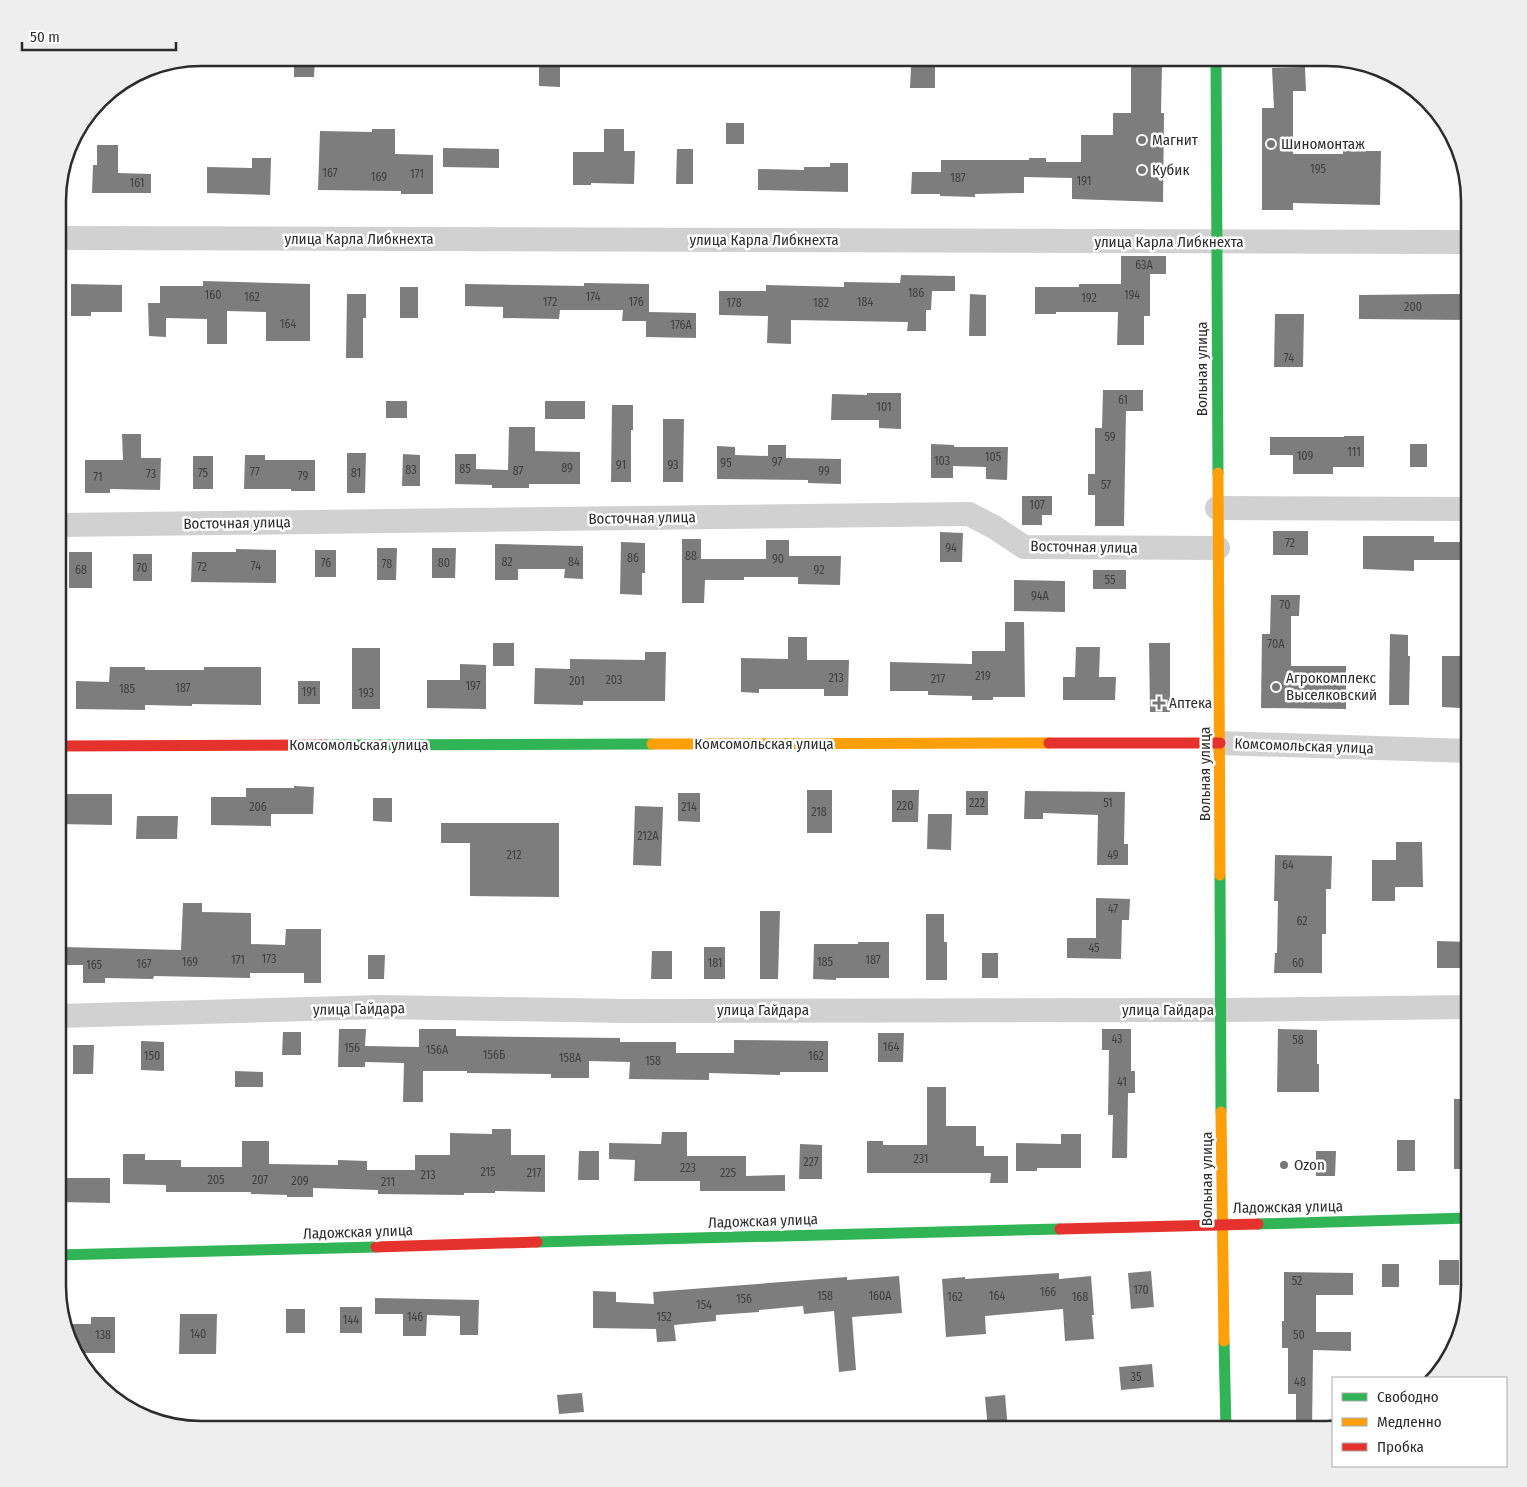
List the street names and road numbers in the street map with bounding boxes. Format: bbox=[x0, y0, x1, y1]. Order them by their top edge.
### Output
street label: улица Карла Либкнехта bbox=[284, 230, 434, 248]
street label: улица Карла Либкнехта bbox=[689, 231, 839, 249]
street label: улица Карла Либкнехта bbox=[1094, 233, 1244, 251]
street label: Вольная улица bbox=[1193, 322, 1211, 416]
street label: Восточная улица bbox=[588, 508, 696, 528]
street label: Восточная улица bbox=[183, 513, 291, 533]
street label: Восточная улица bbox=[1030, 537, 1138, 557]
street label: Вольная улица bbox=[1196, 727, 1214, 821]
street label: Комсомольская улица bbox=[694, 735, 834, 753]
street label: Комсомольская улица bbox=[1234, 735, 1374, 757]
street label: Комсомольская улица bbox=[289, 736, 429, 754]
street label: улица Гайдара bbox=[313, 999, 405, 1019]
street label: улица Гайдара bbox=[717, 1001, 809, 1019]
street label: улица Гайдара bbox=[1122, 1001, 1214, 1019]
street label: Вольная улица bbox=[1198, 1132, 1216, 1226]
street label: Ладожская улица bbox=[1233, 1197, 1343, 1217]
street label: Ладожская улица bbox=[708, 1210, 818, 1232]
street label: Ладожская улица bbox=[303, 1221, 413, 1243]

